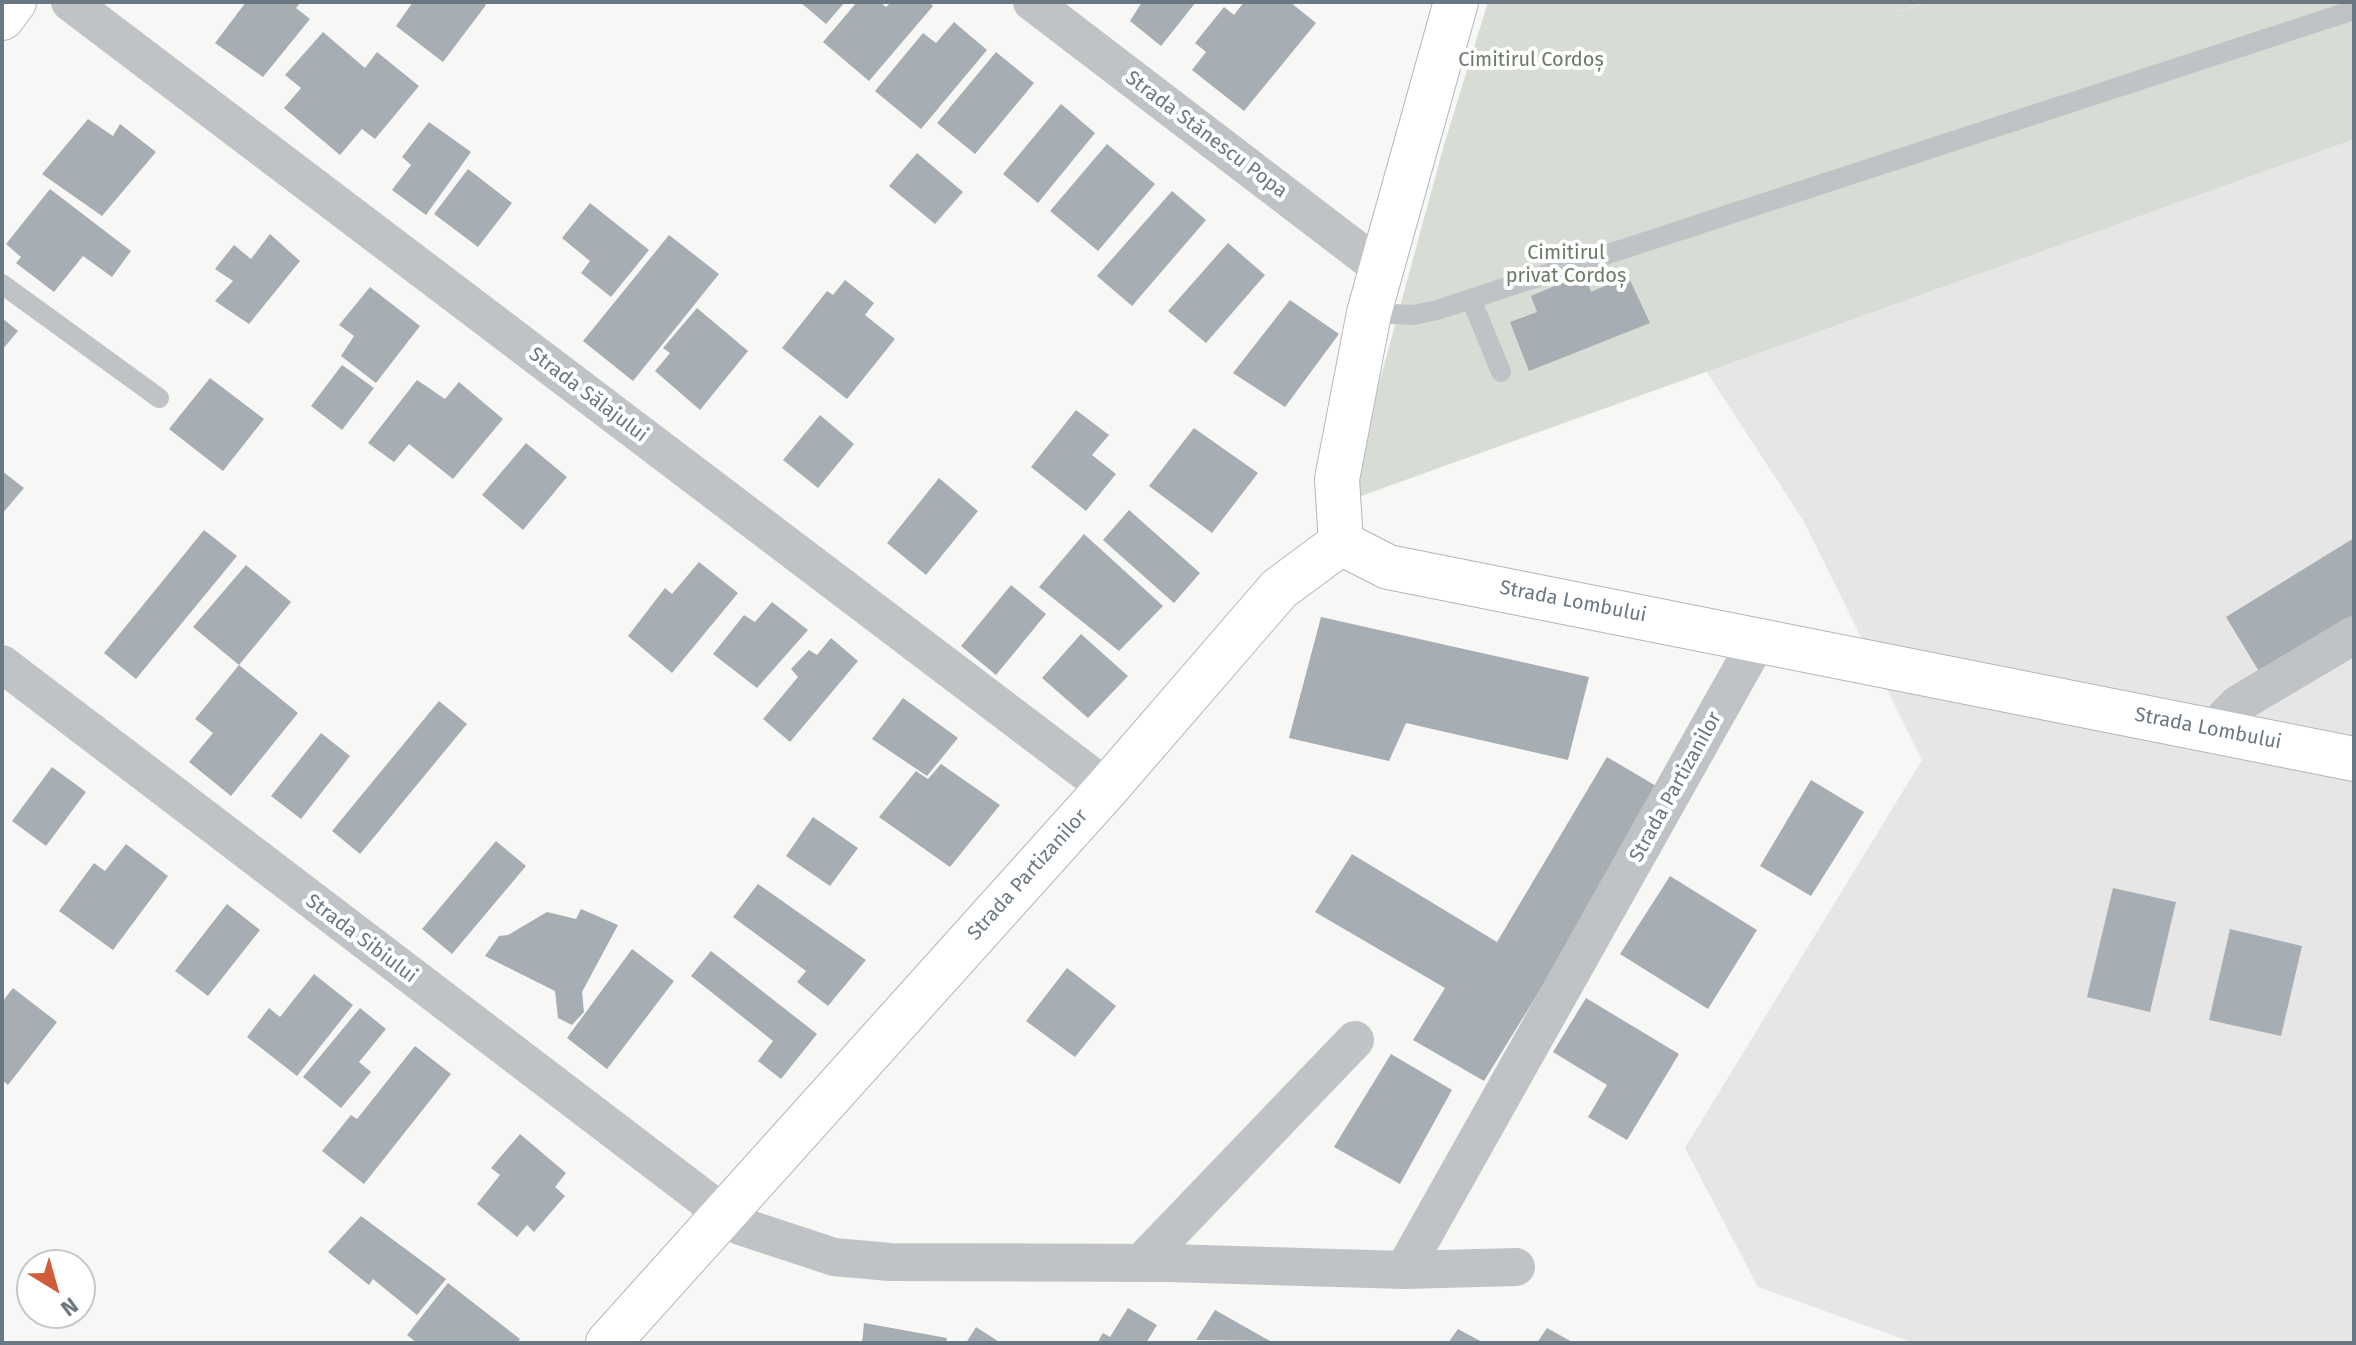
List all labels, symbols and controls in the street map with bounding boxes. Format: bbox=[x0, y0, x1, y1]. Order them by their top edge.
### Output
park label: Cimitirul Cordoș bbox=[1458, 48, 1604, 72]
street label: Strada Stănescu Popa bbox=[1120, 66, 1292, 204]
park label: Cimitirul privat Cordoș bbox=[1506, 241, 1626, 288]
street label: Strada Sălajului bbox=[524, 343, 652, 447]
street label: Strada Lombului bbox=[1498, 576, 1648, 628]
street label: Strada Lombului bbox=[2133, 703, 2283, 755]
street label: Strada Partizanilor bbox=[1625, 708, 1727, 866]
street label: Strada Partizanilor bbox=[963, 805, 1093, 945]
street label: Strada Sibiului bbox=[301, 889, 421, 989]
north arrow bbox=[16, 1249, 96, 1329]
text: N bbox=[56, 1292, 83, 1322]

